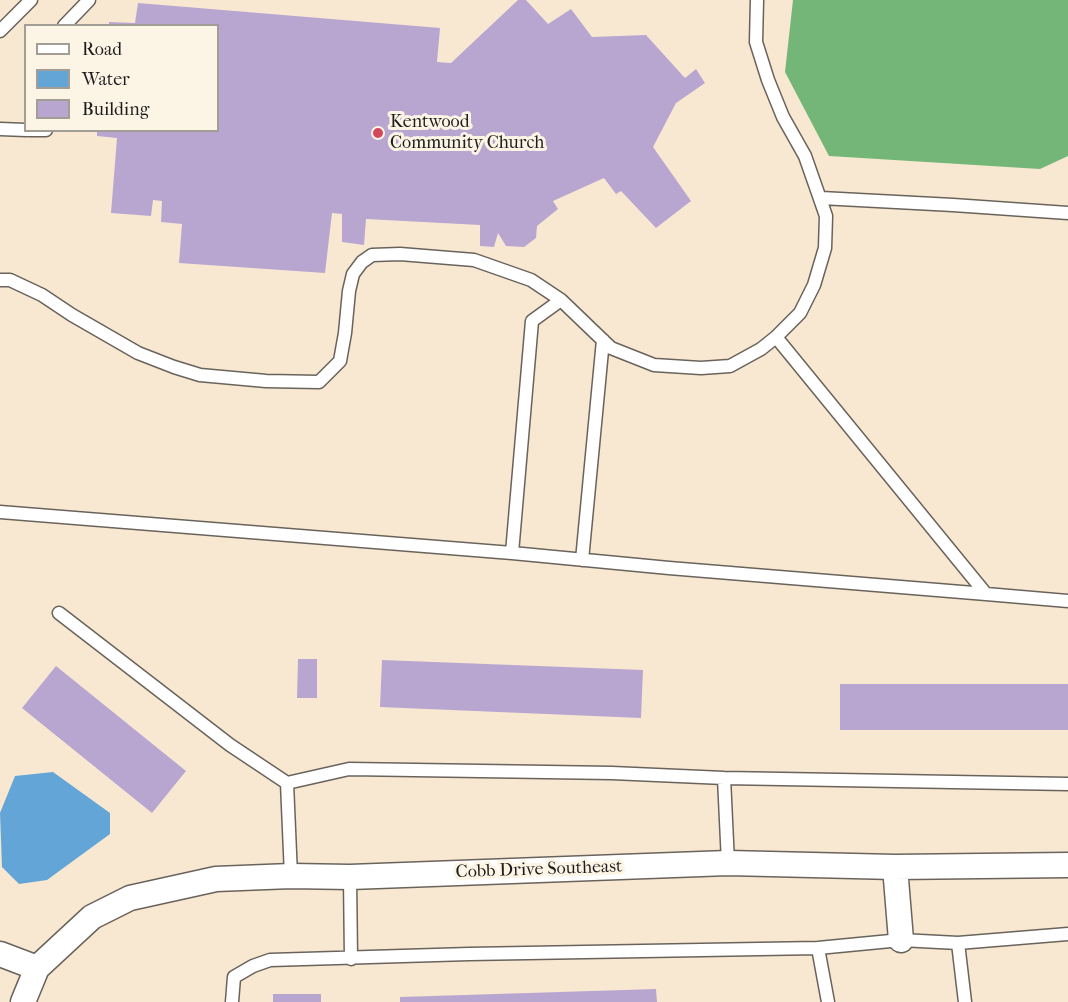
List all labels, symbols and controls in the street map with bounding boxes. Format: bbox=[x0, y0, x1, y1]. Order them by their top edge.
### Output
legend bbox=[24, 24, 219, 132]
text: Road bbox=[82, 39, 122, 60]
text: Water bbox=[82, 69, 130, 90]
text: Building bbox=[82, 99, 149, 120]
place label: Kentwood Community Church bbox=[390, 112, 544, 154]
marker: Kentwood Community Church bbox=[371, 126, 385, 140]
street label: Cobb Drive Southeast bbox=[455, 856, 623, 884]

